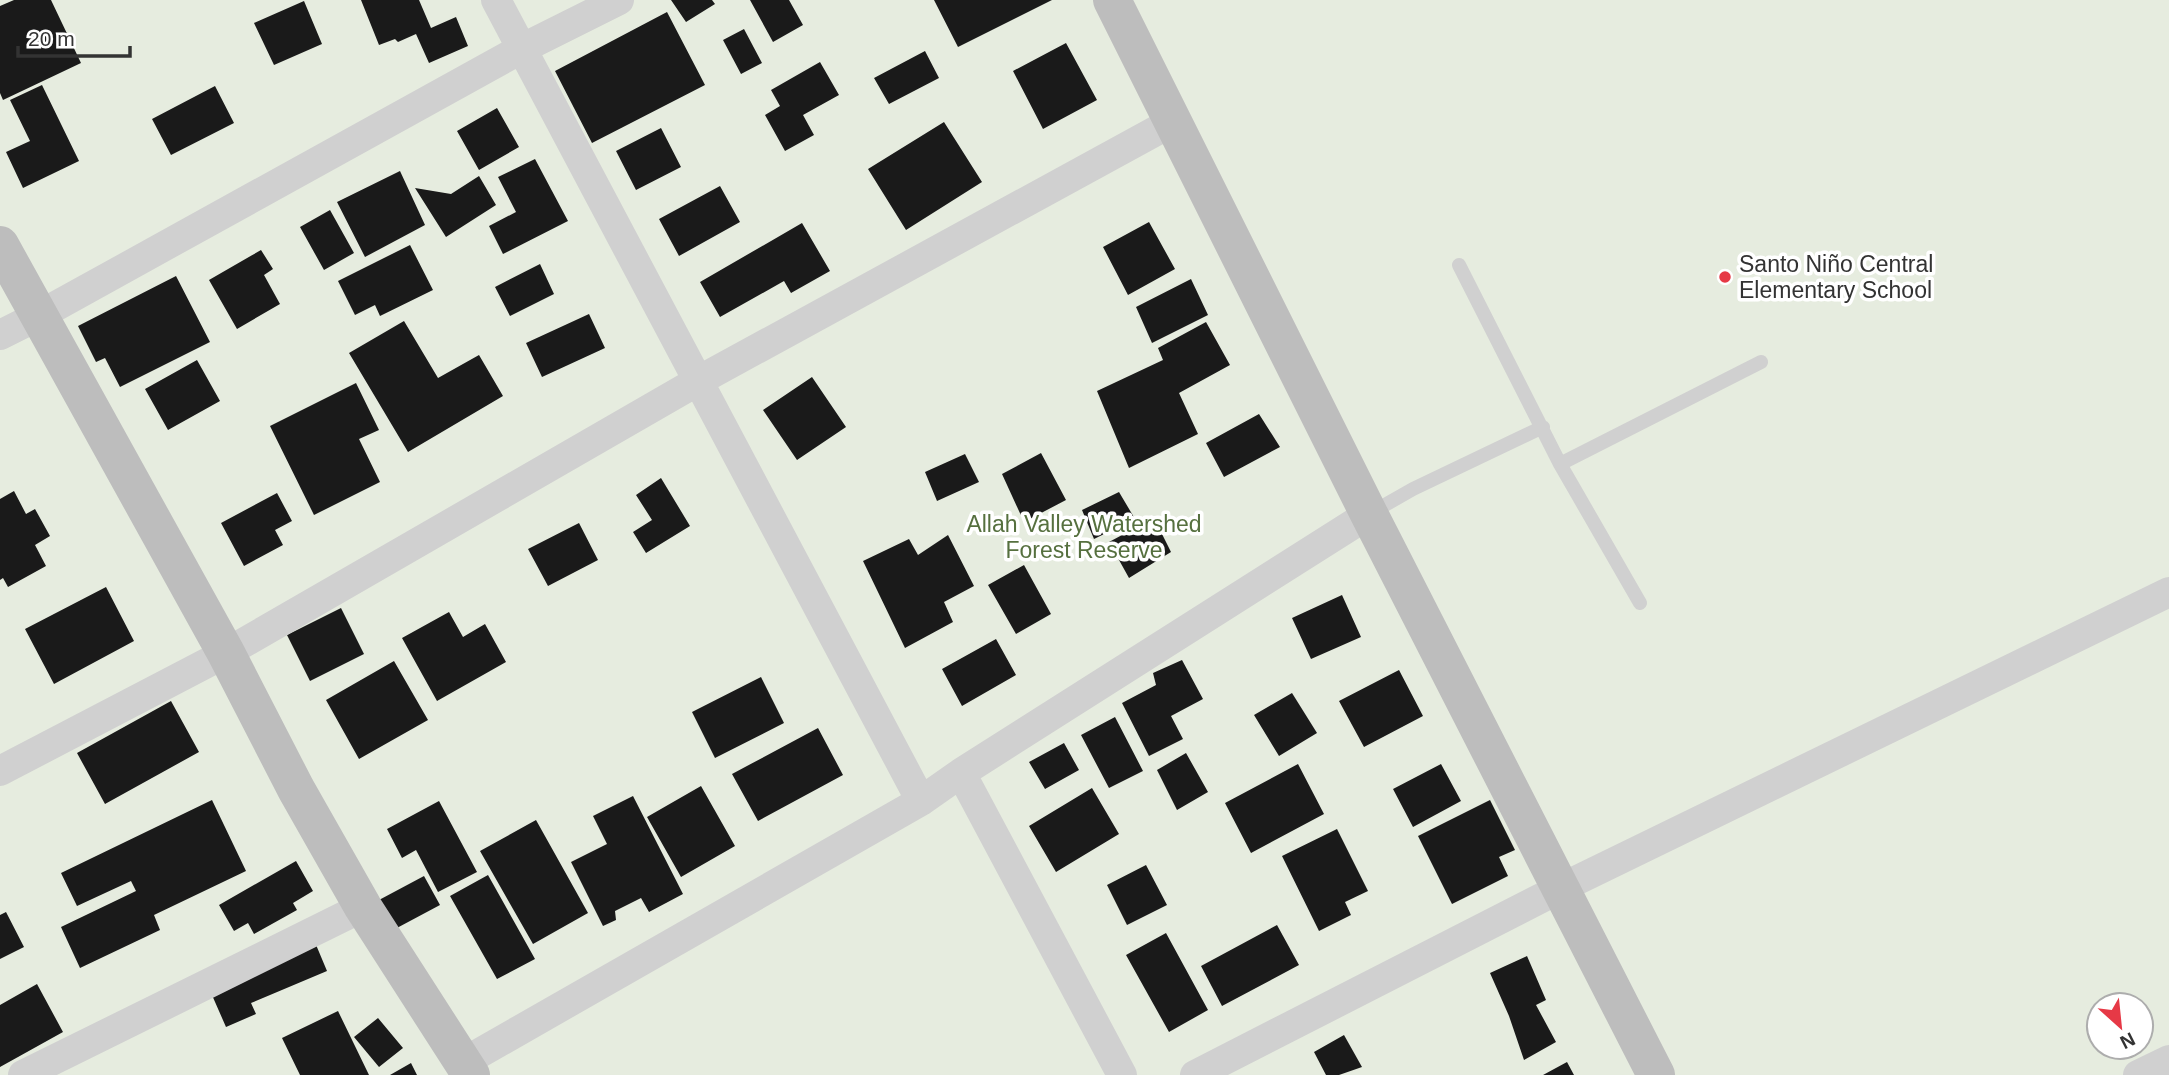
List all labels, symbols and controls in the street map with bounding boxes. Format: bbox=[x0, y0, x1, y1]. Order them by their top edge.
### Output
scale bar bbox=[18, 14, 130, 58]
text: 20 m bbox=[28, 27, 75, 50]
place label: Santo Niño Central Elementary School bbox=[1739, 251, 1933, 303]
marker: Santo Niño Central Elementary School bbox=[1717, 269, 1733, 285]
park label: Allah Valley Watershed Forest Reserve bbox=[966, 511, 1202, 563]
north arrow bbox=[2085, 991, 2155, 1061]
text: N bbox=[2117, 1028, 2138, 1053]

